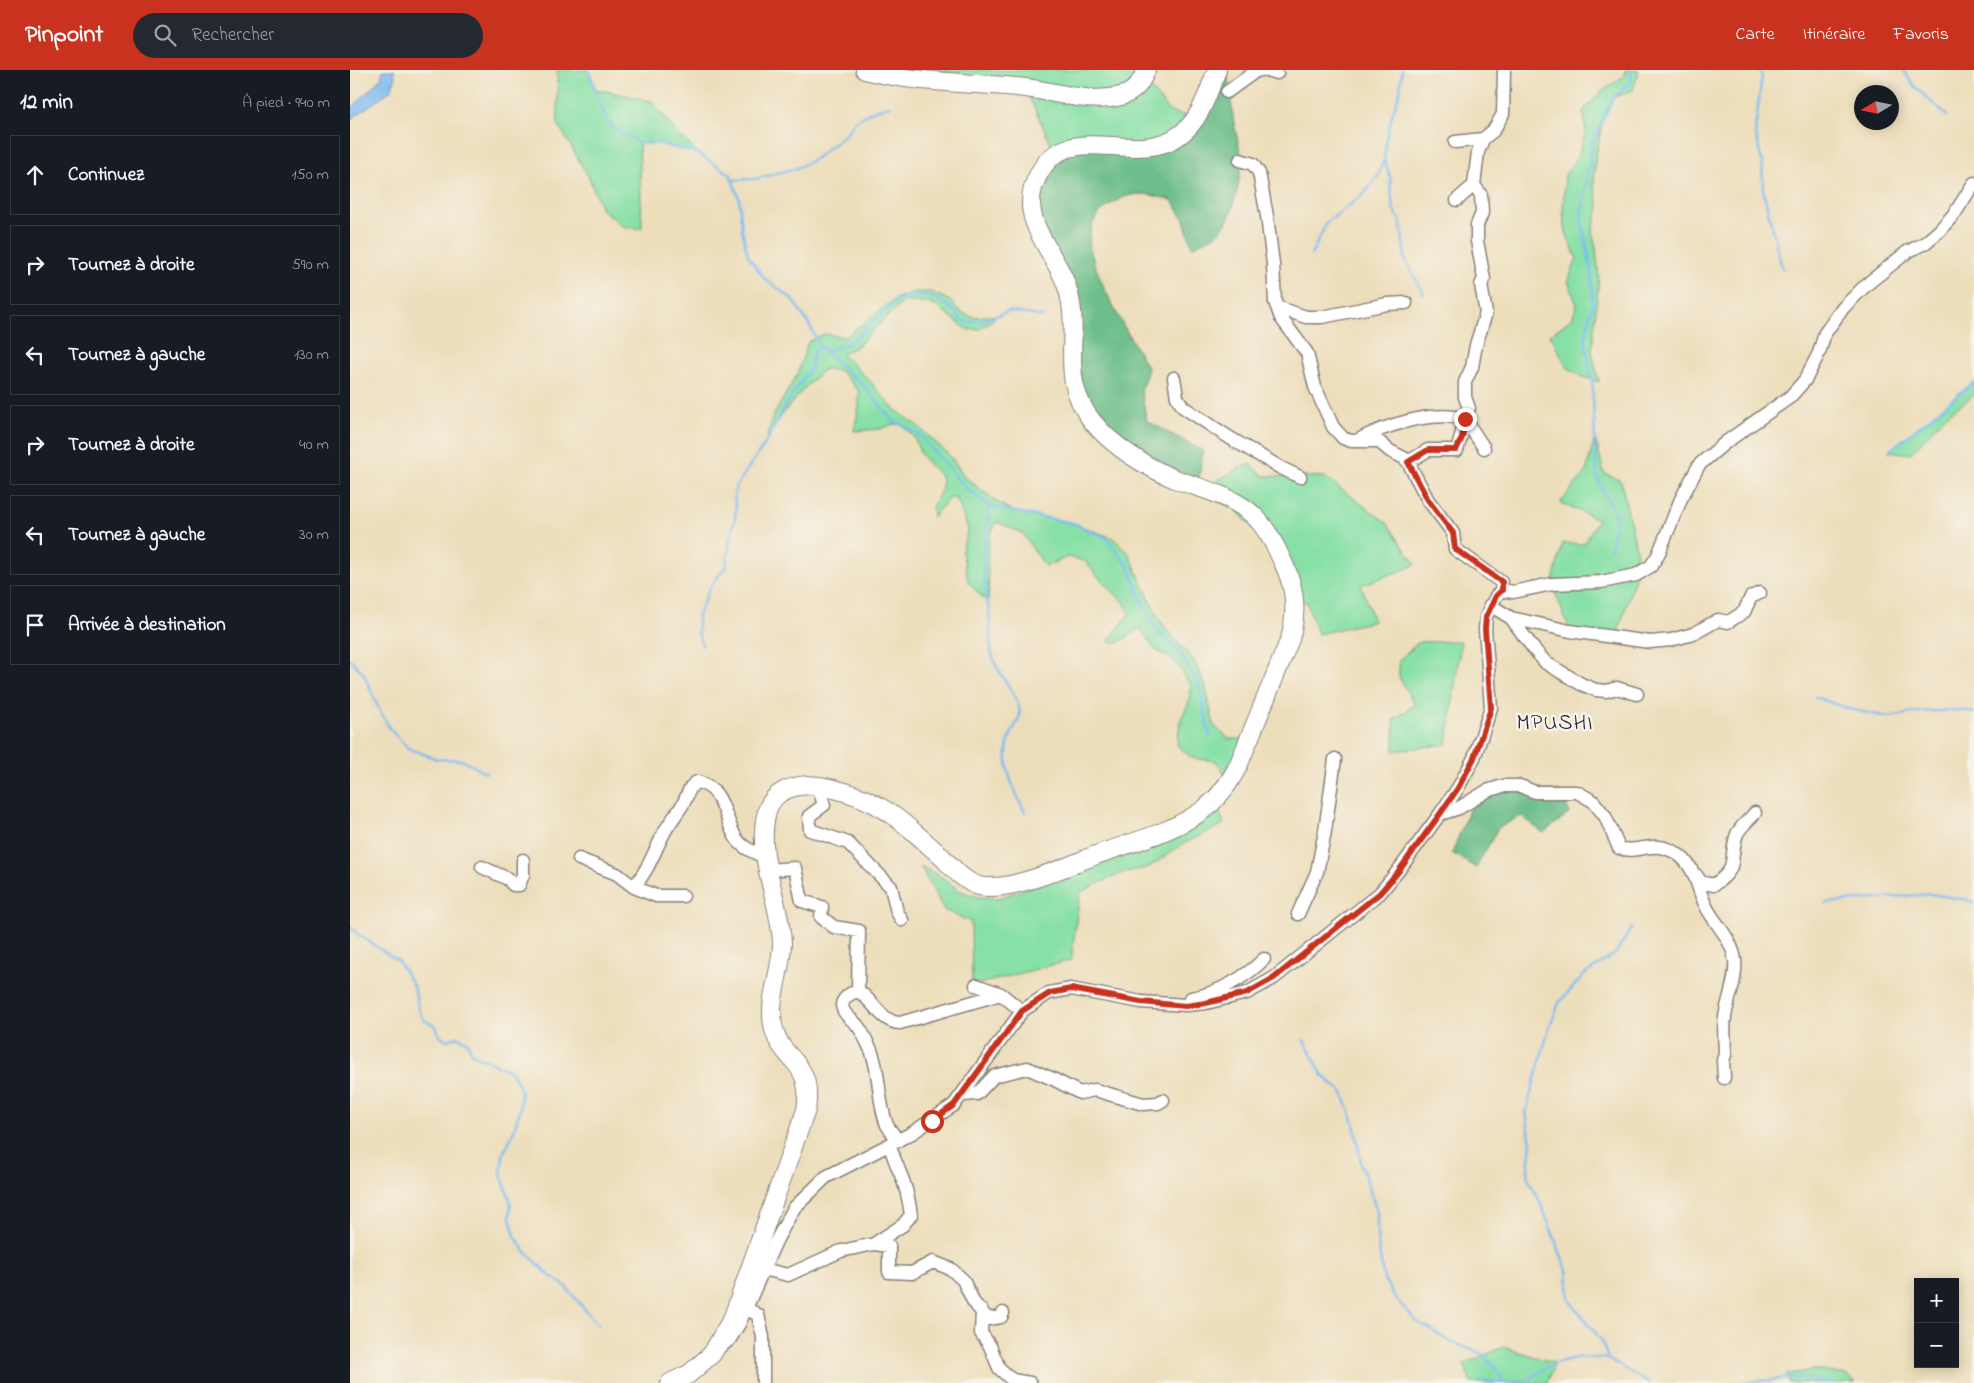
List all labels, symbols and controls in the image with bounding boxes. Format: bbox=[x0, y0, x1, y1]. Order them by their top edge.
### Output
search box bbox=[133, 13, 483, 58]
text: Pinpoint bbox=[25, 18, 103, 53]
icon: search bbox=[151, 21, 179, 49]
text: Rechercher bbox=[191, 22, 274, 49]
text: Carte bbox=[1735, 22, 1775, 48]
text: Itinéraire bbox=[1803, 22, 1865, 48]
text: Favoris bbox=[1893, 22, 1949, 48]
north arrow bbox=[1854, 85, 1899, 130]
text: 12 min bbox=[20, 88, 73, 118]
text: À pied · 940 m bbox=[242, 91, 330, 115]
icon: ahead bbox=[21, 161, 49, 189]
text: Continuez bbox=[68, 162, 144, 189]
text: 150 m bbox=[291, 163, 329, 187]
icon: right bbox=[21, 251, 49, 279]
text: Tournez à droite bbox=[68, 252, 194, 279]
text: 590 m bbox=[292, 253, 329, 277]
icon: left bbox=[21, 341, 49, 369]
text: Tournez à gauche bbox=[68, 342, 205, 369]
text: 130 m bbox=[294, 343, 329, 367]
route end bbox=[1454, 408, 1477, 431]
icon: right bbox=[21, 431, 49, 459]
text: Tournez à droite bbox=[68, 432, 194, 459]
text: 40 m bbox=[299, 433, 329, 457]
icon: left bbox=[21, 521, 49, 549]
text: Tournez à gauche bbox=[68, 522, 205, 549]
text: 30 m bbox=[299, 523, 329, 547]
icon: arrive bbox=[21, 611, 49, 639]
text: Arrivée à destination bbox=[68, 612, 226, 639]
district label: MPUSHI bbox=[1517, 708, 1593, 740]
route start bbox=[921, 1110, 944, 1133]
map controls bbox=[1914, 1278, 1959, 1368]
button: + bbox=[1914, 1278, 1959, 1323]
button: − bbox=[1914, 1323, 1959, 1368]

